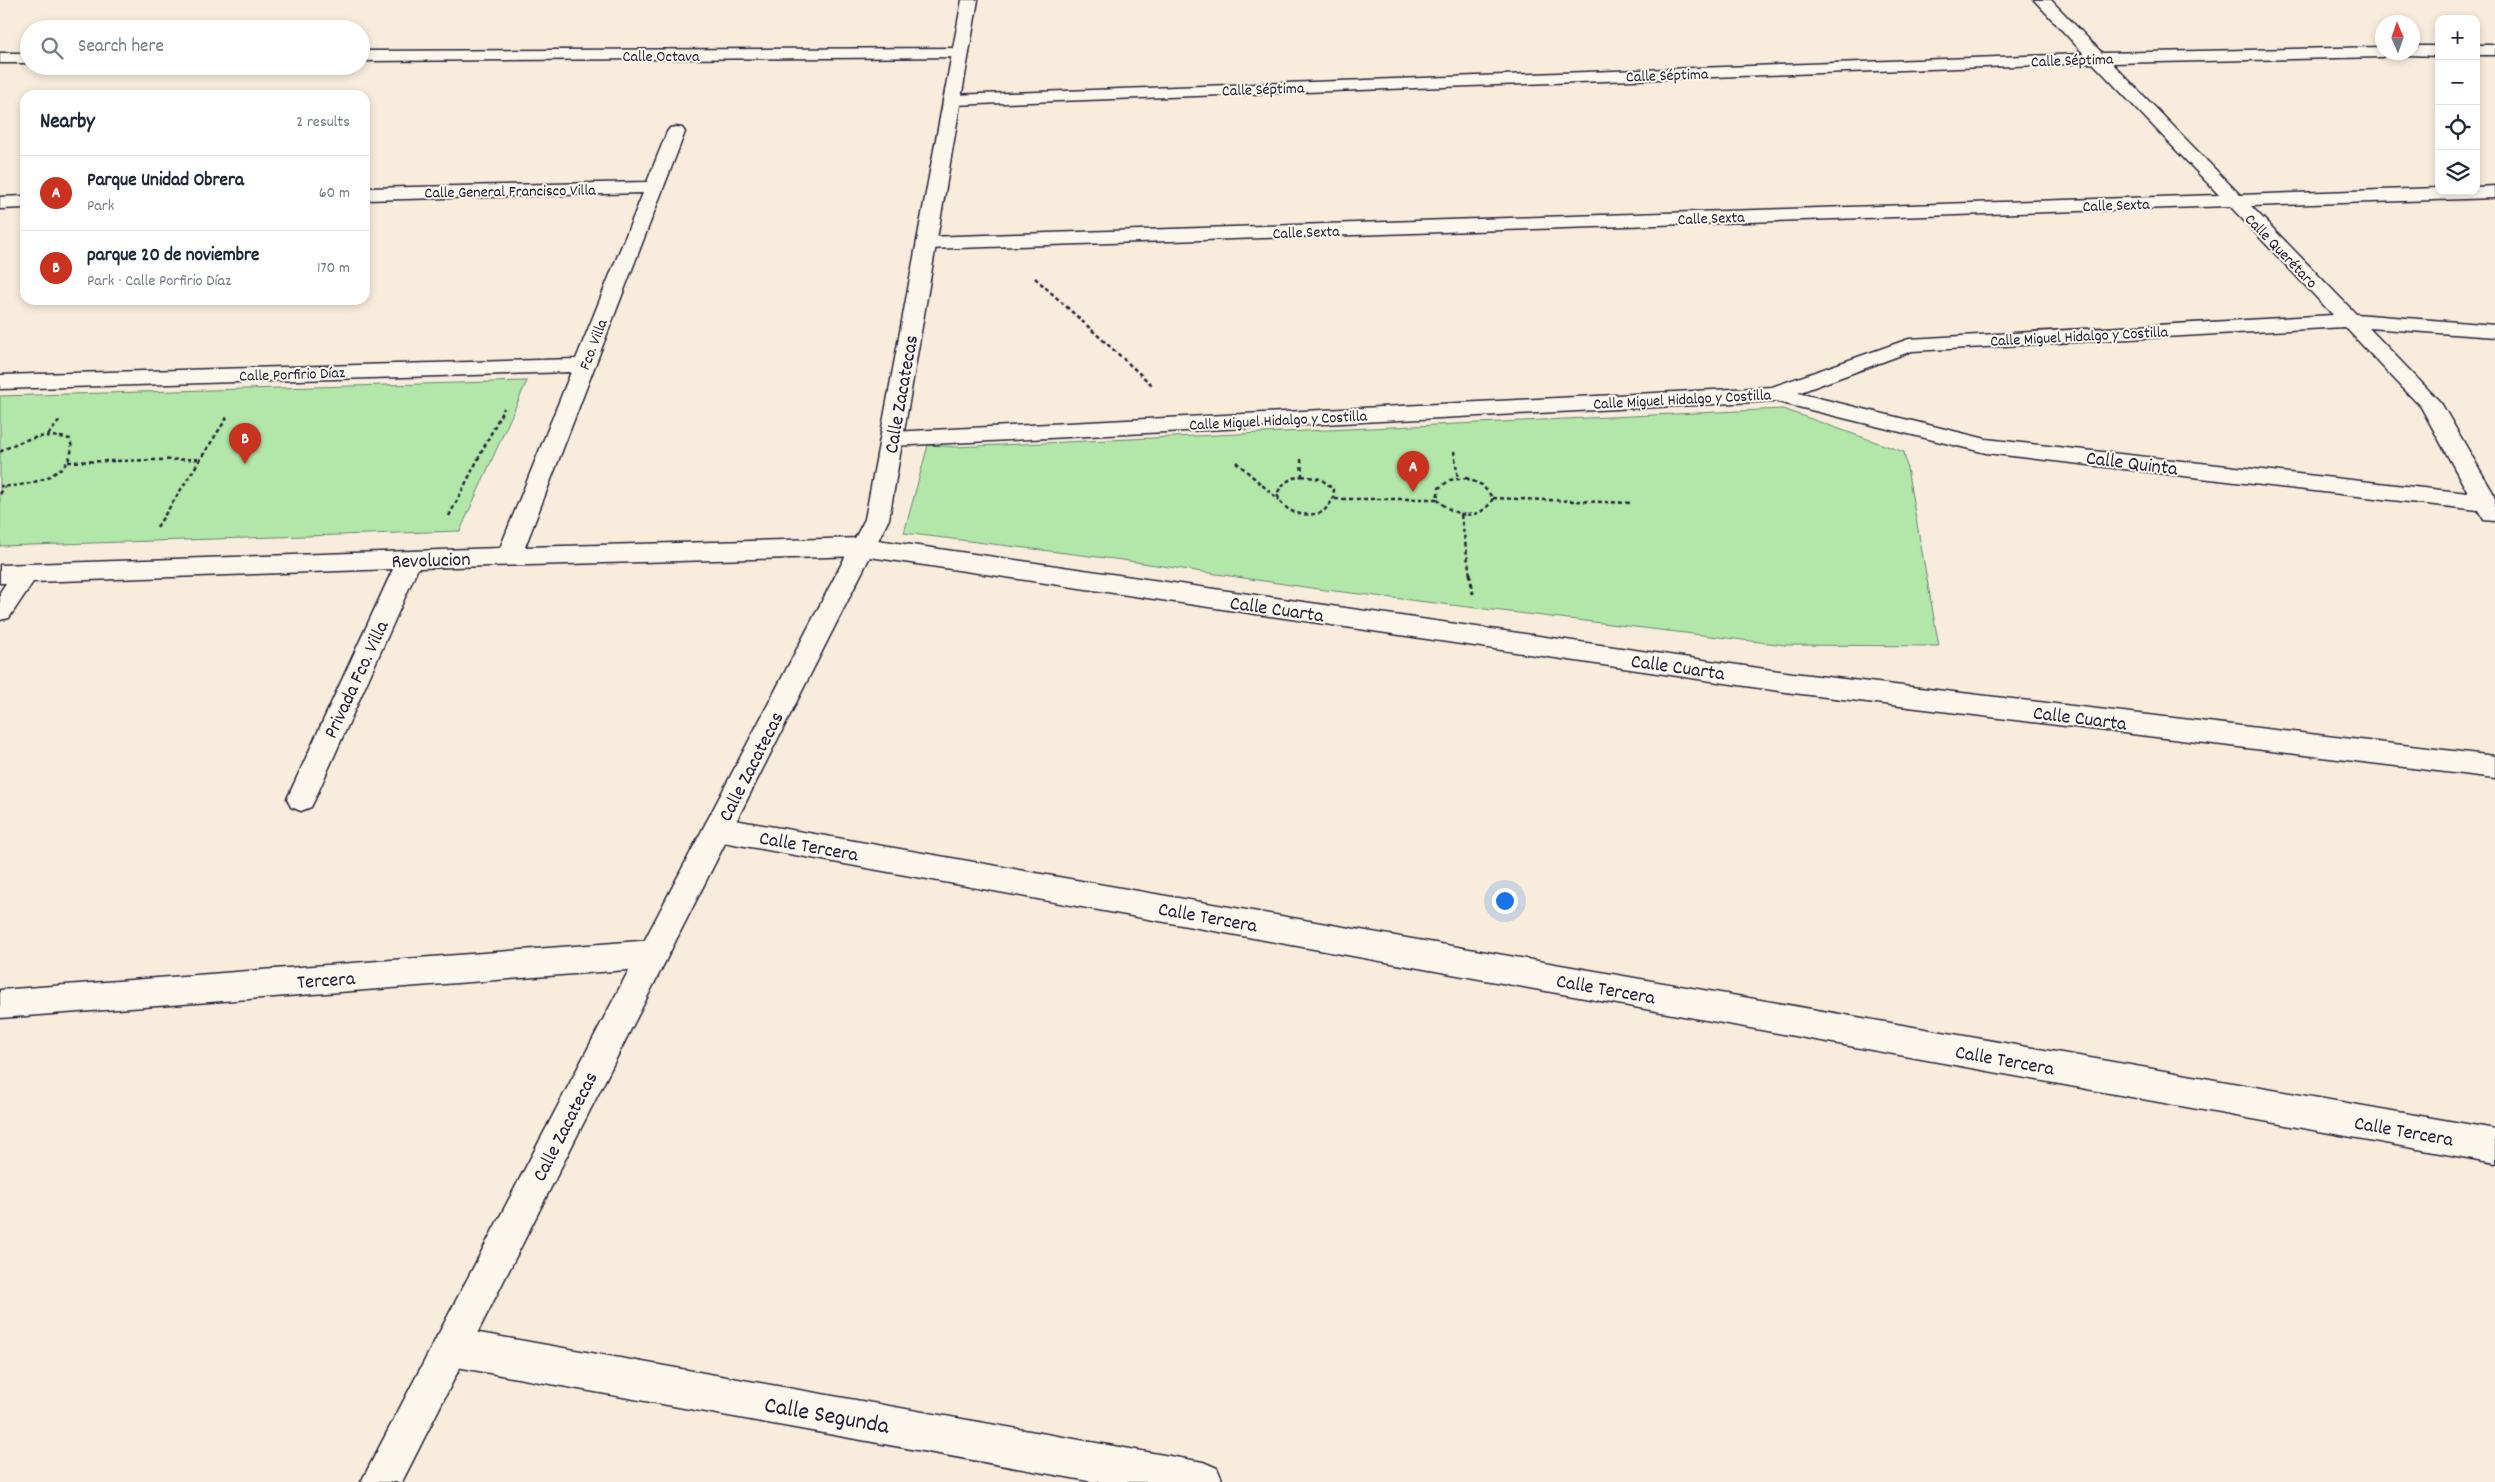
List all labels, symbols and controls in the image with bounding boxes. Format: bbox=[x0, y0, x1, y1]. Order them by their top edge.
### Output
north arrow bbox=[2375, 15, 2420, 60]
map controls bbox=[2435, 15, 2480, 195]
button: + bbox=[2435, 15, 2480, 60]
search box bbox=[20, 20, 370, 75]
icon: search bbox=[38, 34, 66, 62]
text: Search here bbox=[78, 34, 164, 61]
street label: Calle Octava bbox=[623, 46, 700, 69]
street label: Calle Séptima bbox=[2031, 49, 2114, 74]
button: − bbox=[2435, 60, 2480, 105]
street label: Calle Séptima bbox=[1626, 64, 1709, 89]
street label: Calle Séptima bbox=[1222, 78, 1305, 103]
button: locate bbox=[2435, 105, 2480, 150]
text: Nearby bbox=[40, 108, 95, 138]
text: 2 results bbox=[296, 111, 350, 134]
button: layers bbox=[2435, 150, 2480, 195]
text: Parque Unidad Obrera bbox=[87, 168, 244, 195]
street label: Calle General Francisco Villa bbox=[424, 179, 596, 205]
text: A bbox=[52, 182, 60, 205]
text: 60 m bbox=[319, 182, 350, 205]
street label: Calle Sexta bbox=[2082, 194, 2151, 219]
text: Park bbox=[87, 195, 114, 218]
street label: Calle Sexta bbox=[1677, 207, 1746, 232]
street label: Calle Querétaro bbox=[2238, 209, 2322, 294]
street label: Calle Sexta bbox=[1272, 221, 1341, 246]
text: parque 20 de noviembre bbox=[87, 243, 259, 270]
text: B bbox=[52, 257, 60, 280]
text: 170 m bbox=[317, 257, 350, 280]
text: Park · Calle Porfirio Díaz bbox=[87, 270, 231, 293]
street label: Fco. Villa bbox=[574, 316, 615, 374]
street label: Calle Miguel Hidalgo y Costilla bbox=[1990, 321, 2169, 354]
street label: Calle Zacatecas bbox=[879, 333, 927, 456]
street label: Calle Porfirio Díaz bbox=[239, 362, 345, 389]
street label: Calle Miguel Hidalgo y Costilla bbox=[1593, 384, 1772, 417]
street label: Calle Miguel Hidalgo y Costilla bbox=[1189, 405, 1368, 438]
pin: B bbox=[229, 423, 261, 464]
street label: Calle Quinta bbox=[2084, 445, 2180, 485]
pin: A bbox=[1397, 451, 1429, 492]
street label: Revolucion bbox=[391, 547, 471, 577]
street label: Calle Cuarta bbox=[1228, 591, 1326, 631]
street label: Privada Fco. Villa bbox=[318, 616, 398, 744]
street label: Calle Cuarta bbox=[1629, 649, 1727, 689]
street label: Calle Cuarta bbox=[2031, 700, 2129, 740]
street label: Calle Zacatecas bbox=[713, 708, 792, 827]
street label: Calle Tercera bbox=[757, 825, 861, 871]
your location bbox=[1492, 888, 1518, 914]
street label: Calle Tercera bbox=[1156, 896, 1260, 942]
street label: Tercera bbox=[296, 966, 357, 998]
street label: Calle Tercera bbox=[1554, 968, 1658, 1014]
street label: Calle Tercera bbox=[1953, 1039, 2057, 1085]
street label: Calle Zacatecas bbox=[527, 1068, 606, 1187]
street label: Calle Tercera bbox=[2352, 1110, 2456, 1156]
street label: Calle Segunda bbox=[761, 1389, 892, 1445]

